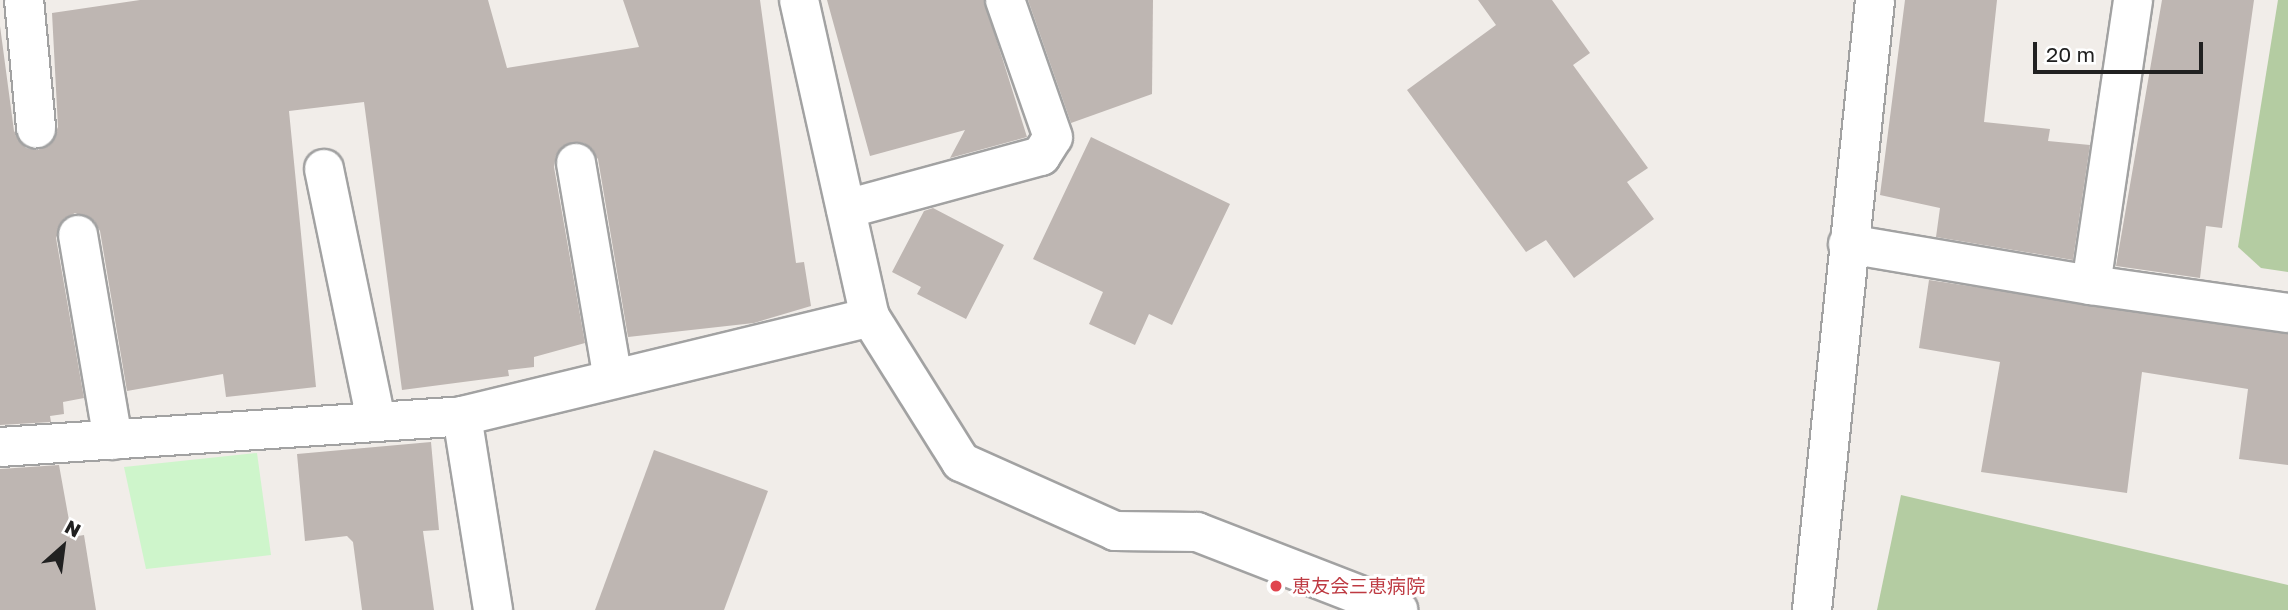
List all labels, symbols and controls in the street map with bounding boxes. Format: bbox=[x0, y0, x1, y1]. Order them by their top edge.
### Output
scale bar bbox=[2036, 28, 2206, 72]
text: 20 m bbox=[2046, 41, 2095, 67]
north arrow bbox=[28, 512, 98, 582]
text: N bbox=[61, 514, 85, 542]
place label: 恵友会三恵病院 bbox=[1292, 575, 1425, 597]
marker: 恵友会三恵病院 bbox=[1266, 576, 1286, 596]

